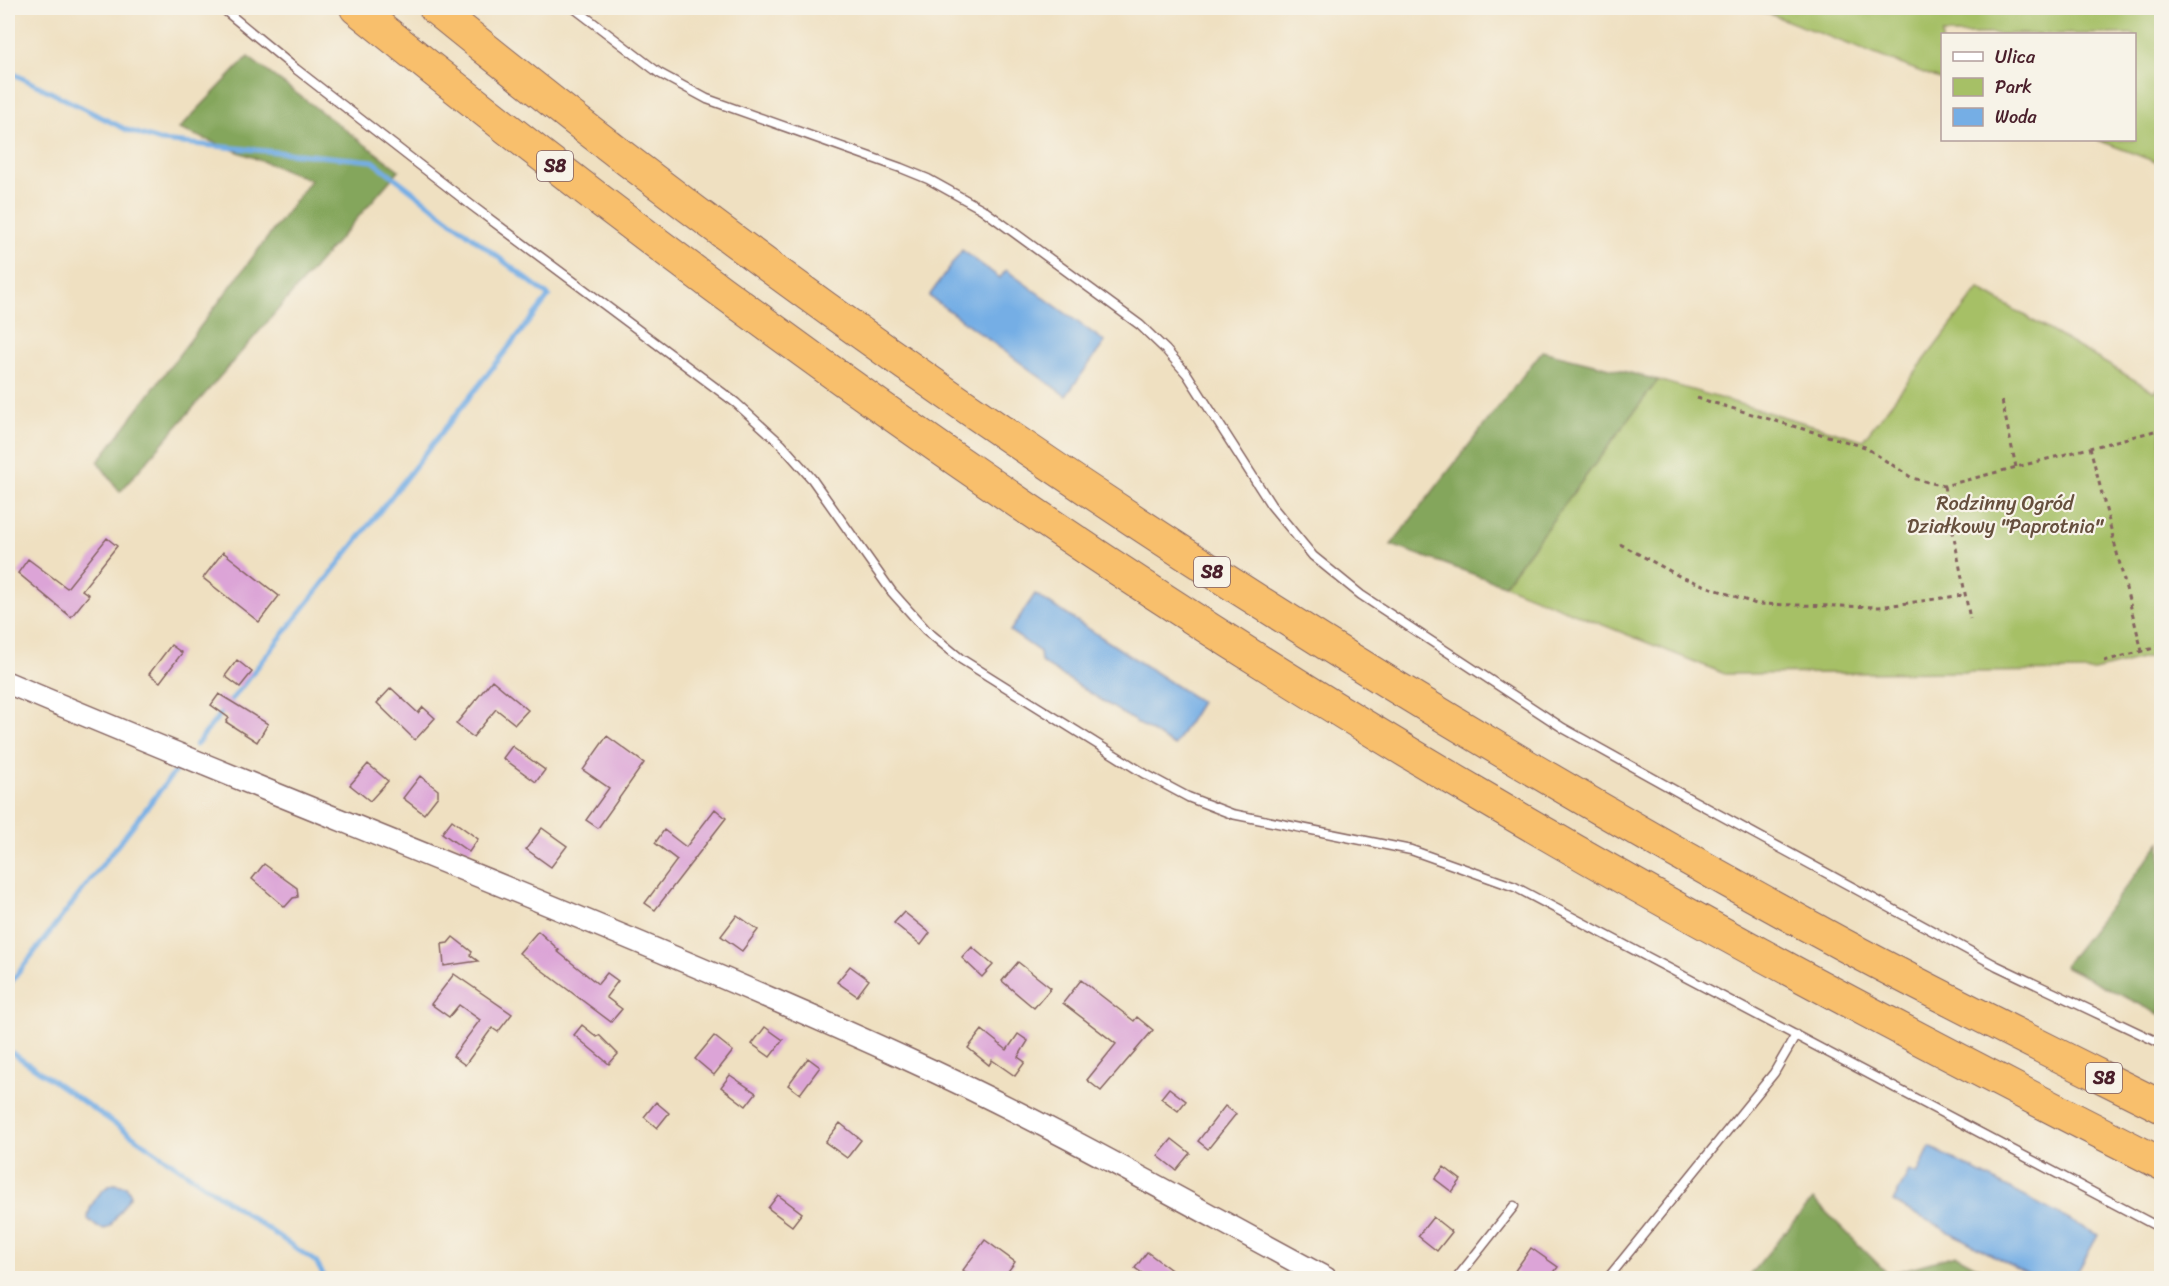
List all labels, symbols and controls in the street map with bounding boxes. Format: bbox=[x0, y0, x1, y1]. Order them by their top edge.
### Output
legend bbox=[1941, 33, 2136, 141]
text: Ulica bbox=[1995, 41, 2036, 73]
text: Park bbox=[1995, 71, 2032, 103]
text: Woda bbox=[1995, 101, 2038, 133]
road number: S8 bbox=[537, 151, 573, 181]
park label: Rodzinny Ogród Działkowy "Paprotnia" bbox=[1907, 486, 2105, 544]
road number: S8 bbox=[1194, 557, 1230, 587]
road number: S8 bbox=[2086, 1063, 2122, 1093]

